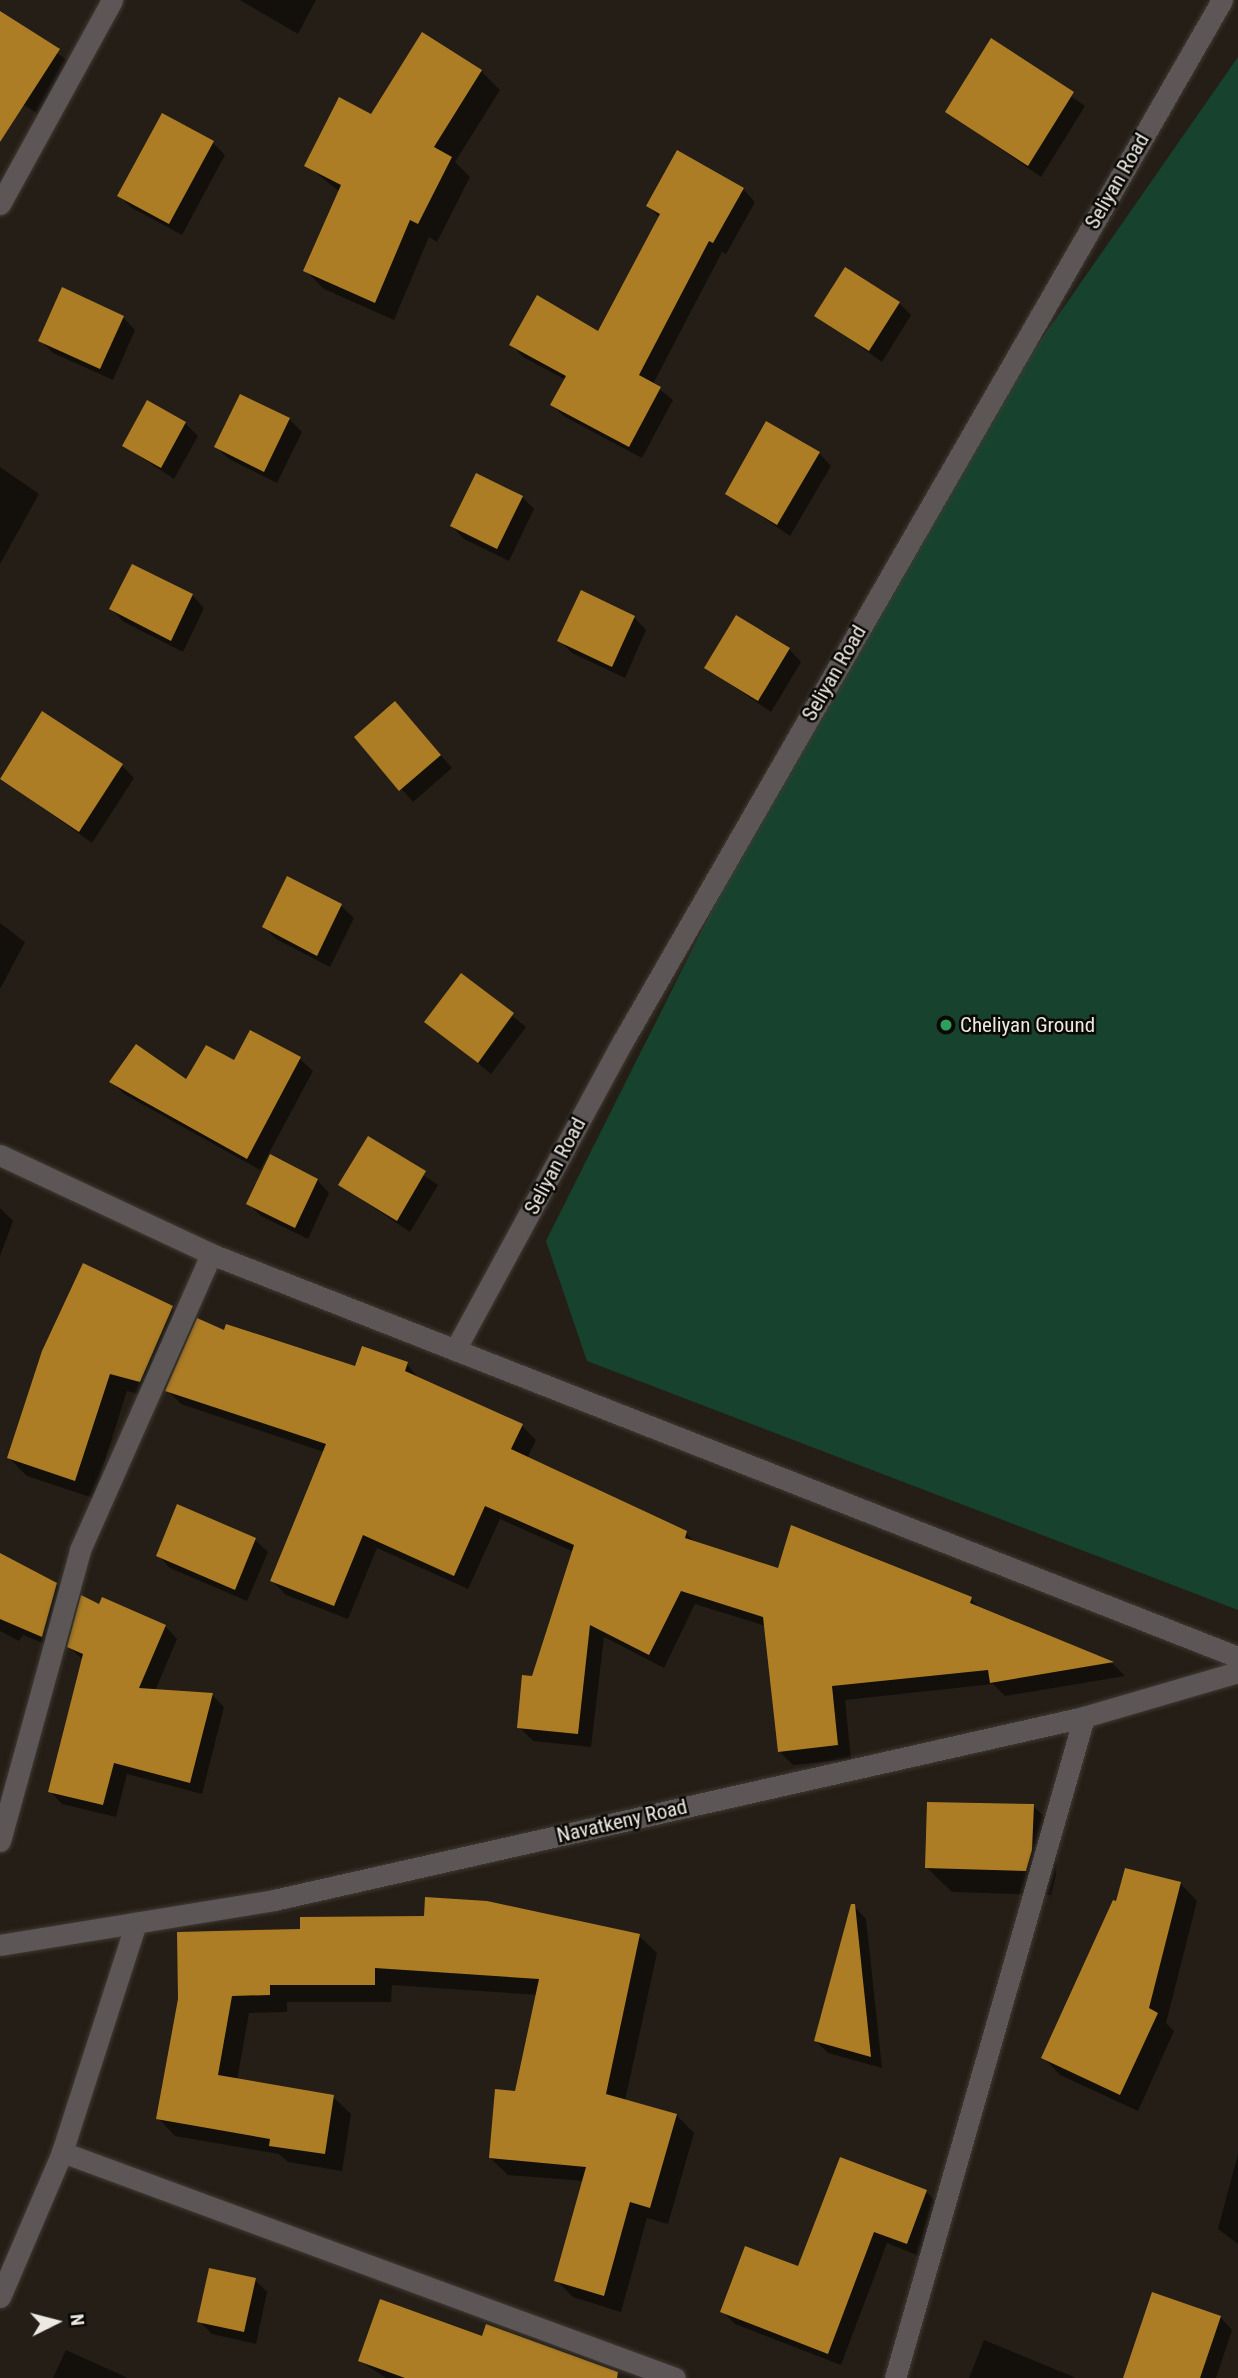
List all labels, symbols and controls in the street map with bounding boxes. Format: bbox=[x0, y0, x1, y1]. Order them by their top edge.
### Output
street label: Seliyan Road bbox=[1080, 129, 1154, 233]
street label: Seliyan Road bbox=[797, 621, 871, 725]
place label: Cheliyan Ground bbox=[960, 1012, 1095, 1038]
marker: Cheliyan Ground bbox=[938, 1017, 954, 1033]
street label: Seliyan Road bbox=[519, 1113, 591, 1219]
street label: Navatkeny Road bbox=[554, 1794, 690, 1848]
north arrow bbox=[21, 2287, 91, 2357]
text: N bbox=[65, 2313, 89, 2327]

